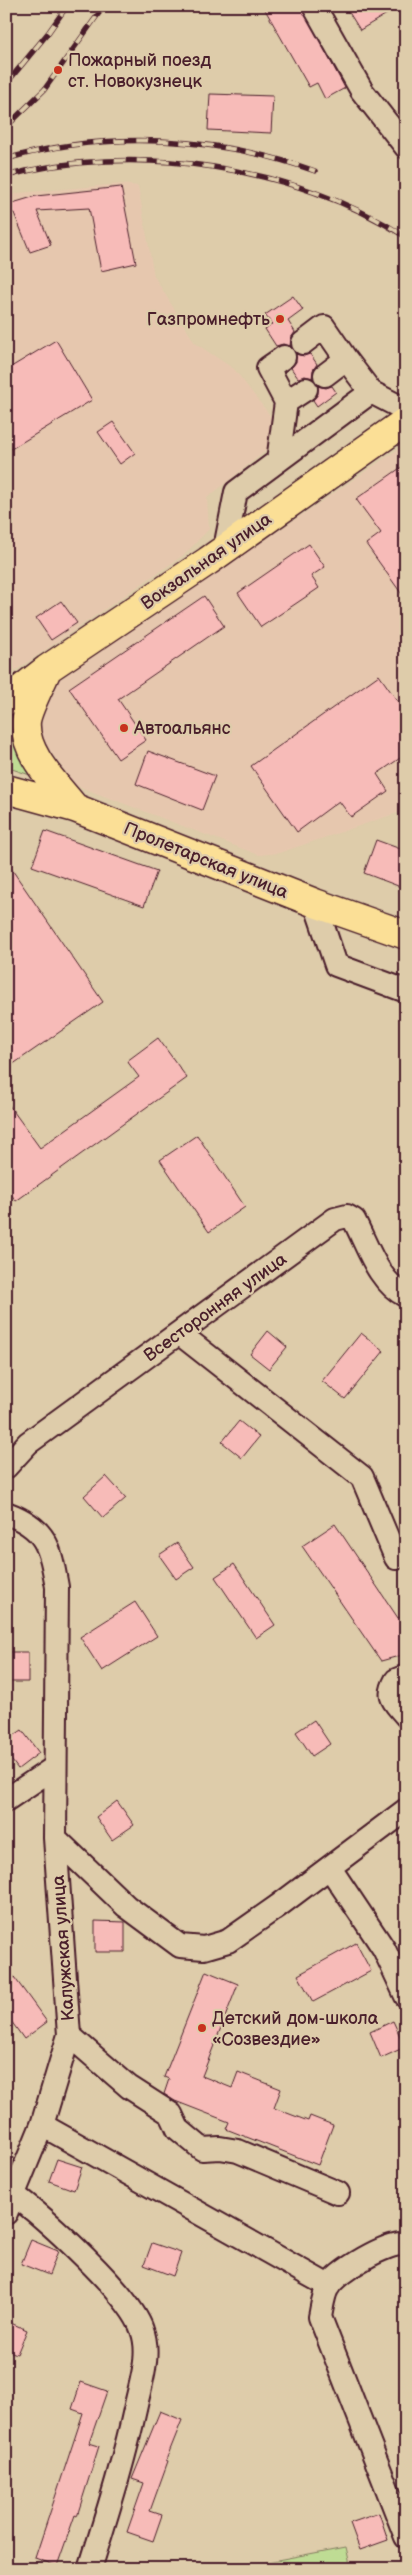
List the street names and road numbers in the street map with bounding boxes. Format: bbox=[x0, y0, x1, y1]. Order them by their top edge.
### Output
street label: Вокзальная улица bbox=[137, 508, 276, 614]
street label: Пролетарская улица bbox=[121, 818, 291, 903]
street label: Всесторонняя улица bbox=[140, 1248, 291, 1366]
street label: Калужская улица bbox=[48, 1874, 79, 2022]

